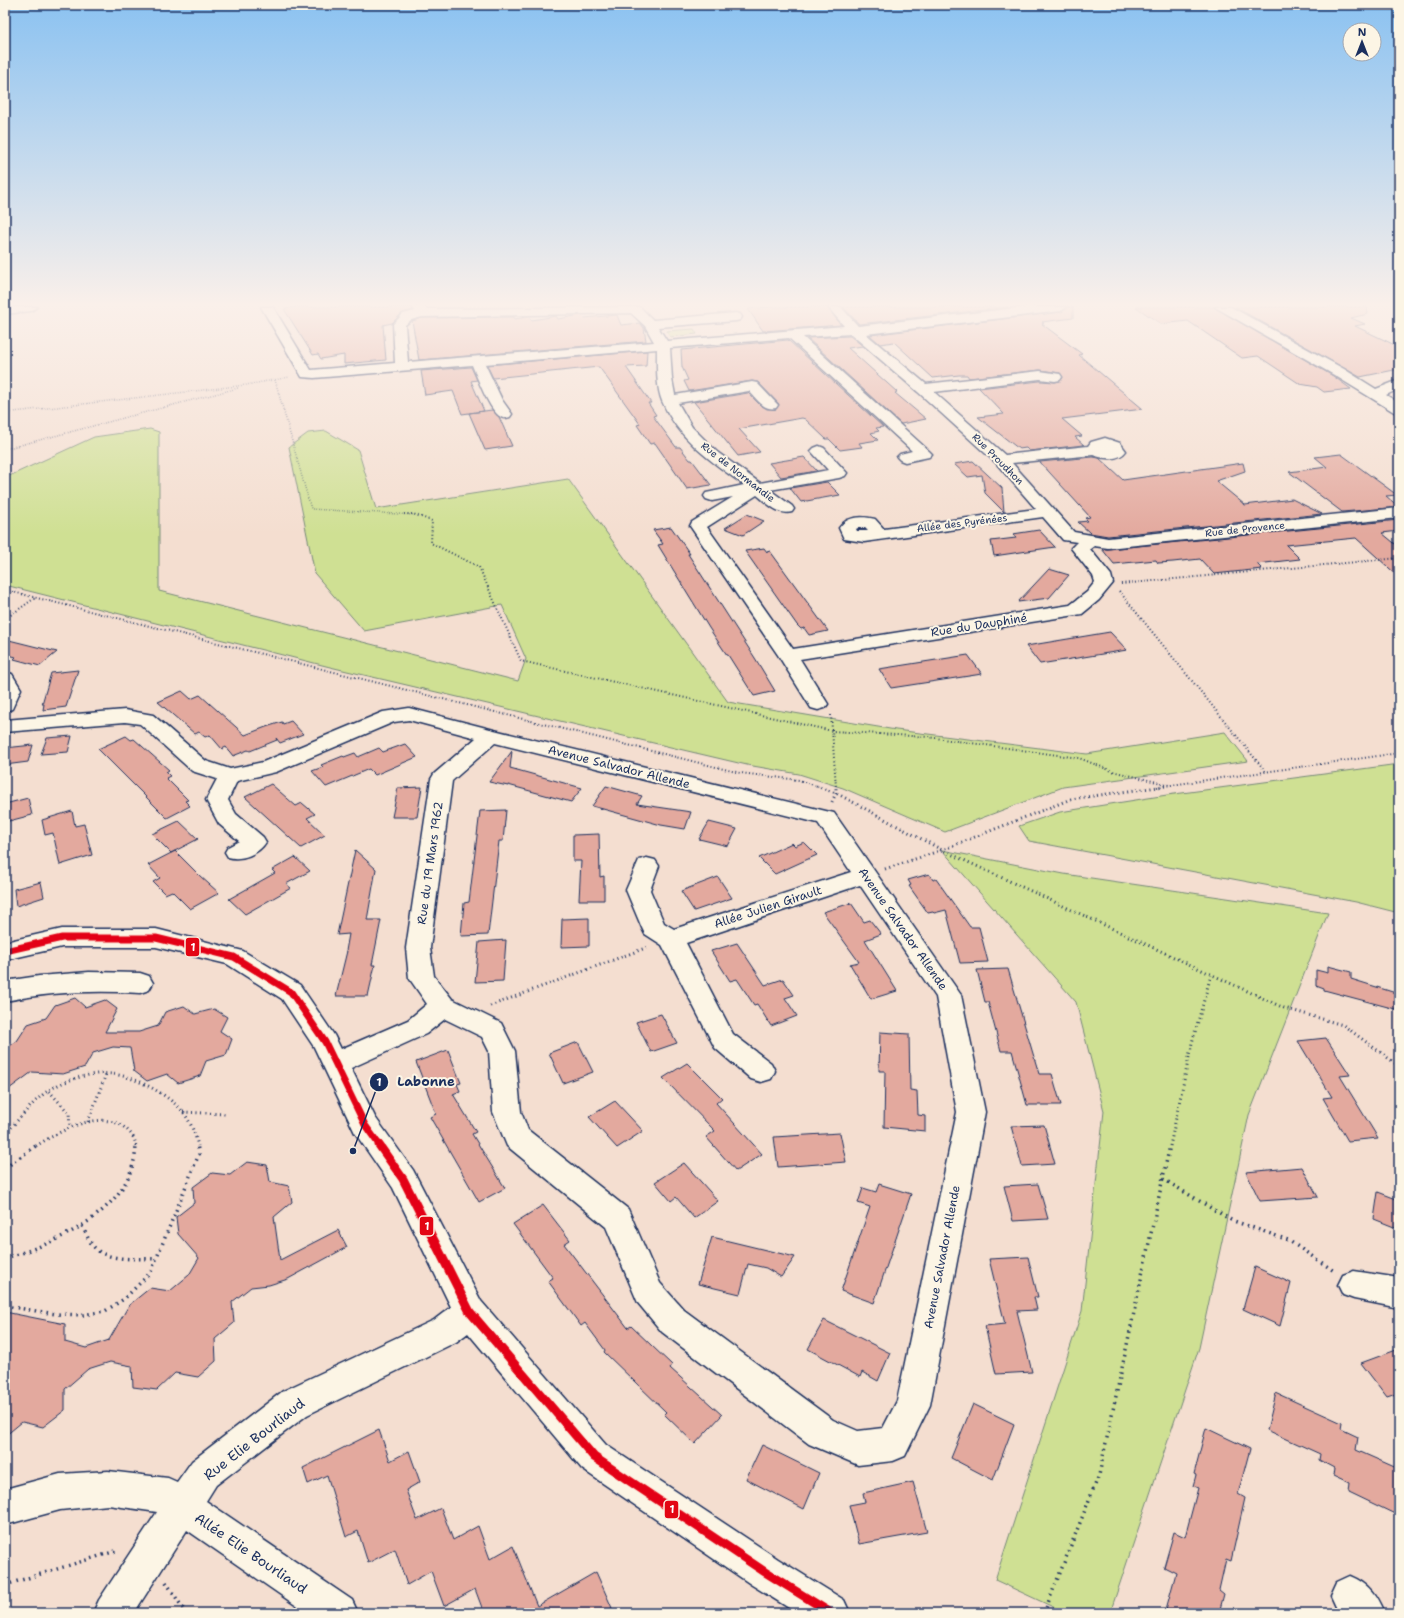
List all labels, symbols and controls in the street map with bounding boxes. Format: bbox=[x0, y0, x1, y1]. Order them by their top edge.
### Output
north arrow bbox=[1342, 22, 1382, 62]
text: N bbox=[1358, 25, 1367, 40]
street label: Rue Proudhon bbox=[969, 430, 1027, 488]
street label: Rue de Normandie bbox=[698, 439, 778, 505]
street label: Allée des Pyrénées bbox=[916, 511, 1008, 535]
street label: Rue de Provence bbox=[1205, 518, 1286, 540]
street label: Rue du Dauphiné bbox=[930, 609, 1029, 641]
street label: Avenue Salvador Allende bbox=[546, 742, 692, 792]
street label: Rue du 19 Mars 1962 bbox=[413, 801, 447, 925]
street label: Avenue Salvador Allende bbox=[855, 865, 951, 993]
street label: Allée Julien Girault bbox=[712, 882, 824, 932]
line badge: 1 bbox=[185, 937, 200, 957]
text: 1 bbox=[190, 940, 196, 955]
callout: Labonne bbox=[369, 1069, 463, 1094]
text: Labonne bbox=[397, 1073, 455, 1090]
text: 1 bbox=[376, 1074, 382, 1090]
street label: Avenue Salvador Allende bbox=[920, 1184, 964, 1330]
line badge: 1 bbox=[419, 1216, 434, 1236]
text: 1 bbox=[424, 1219, 430, 1234]
street label: Rue Elie Bourliaud bbox=[200, 1394, 308, 1484]
line badge: 1 bbox=[664, 1500, 679, 1519]
text: 1 bbox=[669, 1502, 675, 1517]
street label: Allée Elie Bourliaud bbox=[191, 1509, 311, 1597]

